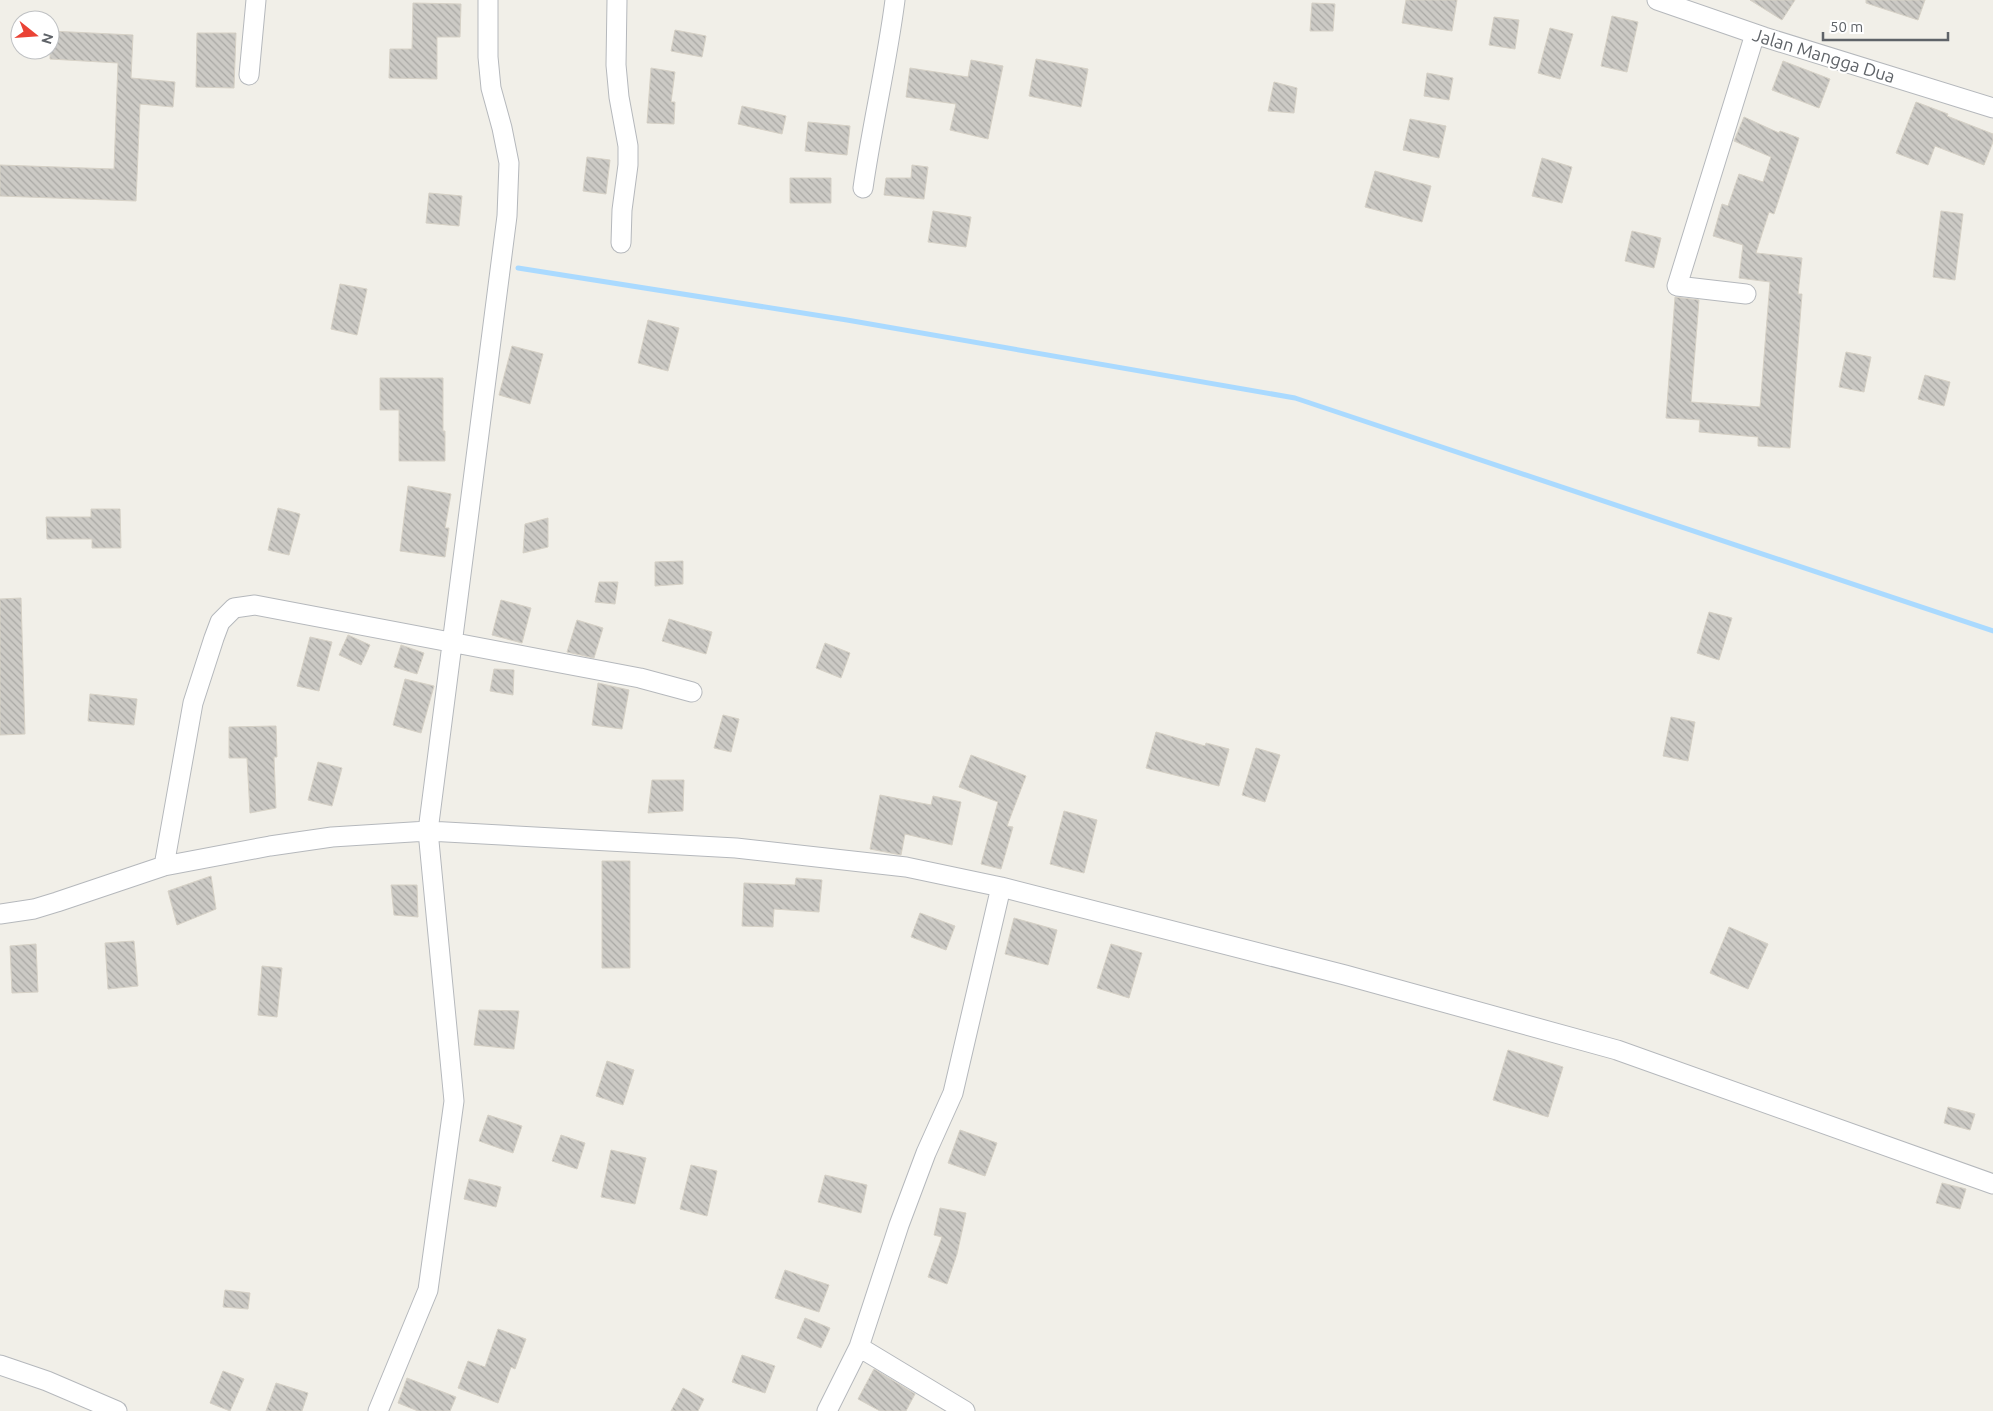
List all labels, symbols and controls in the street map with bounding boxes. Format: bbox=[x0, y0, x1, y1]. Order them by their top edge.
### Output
north arrow bbox=[10, 10, 60, 60]
scale bar bbox=[1823, 10, 1948, 42]
text: 50 m bbox=[1830, 18, 1863, 35]
street label: Jalan Mangga Dua bbox=[1750, 24, 1898, 86]
text: N bbox=[38, 31, 57, 46]

